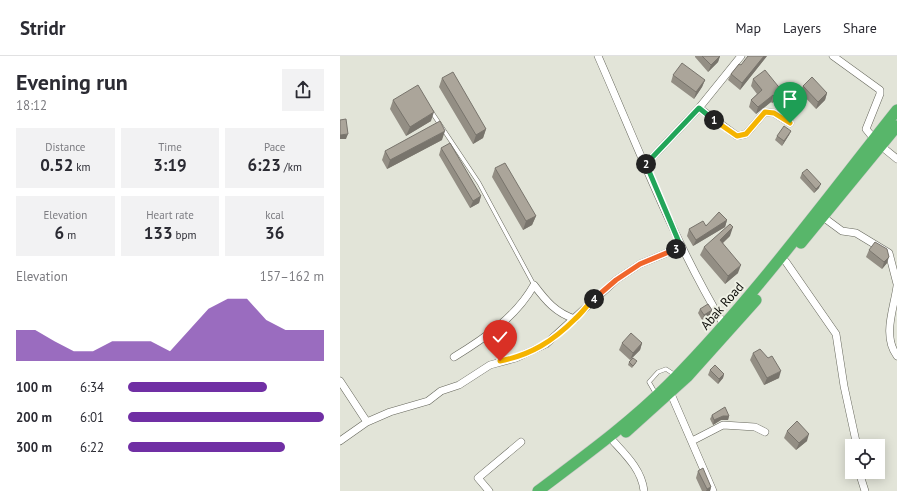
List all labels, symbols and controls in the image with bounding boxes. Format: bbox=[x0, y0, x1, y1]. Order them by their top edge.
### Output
text: Stridr bbox=[20, 16, 65, 40]
text: Map bbox=[735, 19, 761, 37]
text: Layers bbox=[783, 19, 821, 37]
text: Share bbox=[843, 19, 877, 37]
text: Evening run bbox=[16, 68, 128, 96]
button: share bbox=[282, 69, 324, 111]
pin bbox=[773, 82, 807, 123]
icon: arrive bbox=[779, 88, 801, 110]
text: 18:12 bbox=[16, 97, 47, 114]
pin: 1 bbox=[704, 110, 724, 130]
text: 1 bbox=[711, 113, 717, 127]
text: Distance bbox=[45, 140, 85, 154]
text: Time bbox=[158, 140, 182, 154]
text: Pace bbox=[264, 140, 285, 154]
text: 0.52 bbox=[40, 154, 73, 176]
text: 3:19 bbox=[153, 154, 187, 176]
text: 6:23 bbox=[247, 154, 281, 176]
pin: 2 bbox=[636, 154, 656, 174]
text: 2 bbox=[643, 157, 649, 171]
text: km bbox=[73, 160, 90, 174]
text: /km bbox=[281, 160, 302, 174]
text: Elevation bbox=[43, 208, 87, 222]
text: Heart rate bbox=[146, 208, 194, 222]
text: kcal bbox=[265, 208, 284, 222]
text: 6 bbox=[55, 222, 64, 244]
text: 133 bbox=[144, 222, 173, 244]
text: 36 bbox=[265, 222, 284, 244]
text: m bbox=[64, 228, 76, 242]
text: bpm bbox=[173, 228, 196, 242]
pin: 3 bbox=[666, 239, 686, 259]
text: 3 bbox=[673, 242, 679, 256]
text: Elevation bbox=[16, 268, 68, 285]
text: 157–162 m bbox=[260, 268, 324, 285]
street label: Abak Road bbox=[697, 279, 747, 333]
pin: 4 bbox=[584, 289, 604, 309]
text: 4 bbox=[591, 292, 597, 306]
pin bbox=[483, 320, 517, 361]
icon: check bbox=[489, 326, 511, 348]
text: 100 m bbox=[16, 379, 52, 396]
text: 6:34 bbox=[80, 379, 104, 396]
text: 200 m bbox=[16, 409, 52, 426]
text: 6:01 bbox=[80, 409, 104, 426]
text: 300 m bbox=[16, 439, 52, 456]
text: 6:22 bbox=[80, 439, 104, 456]
map controls bbox=[845, 439, 885, 479]
button: locate bbox=[845, 439, 885, 479]

